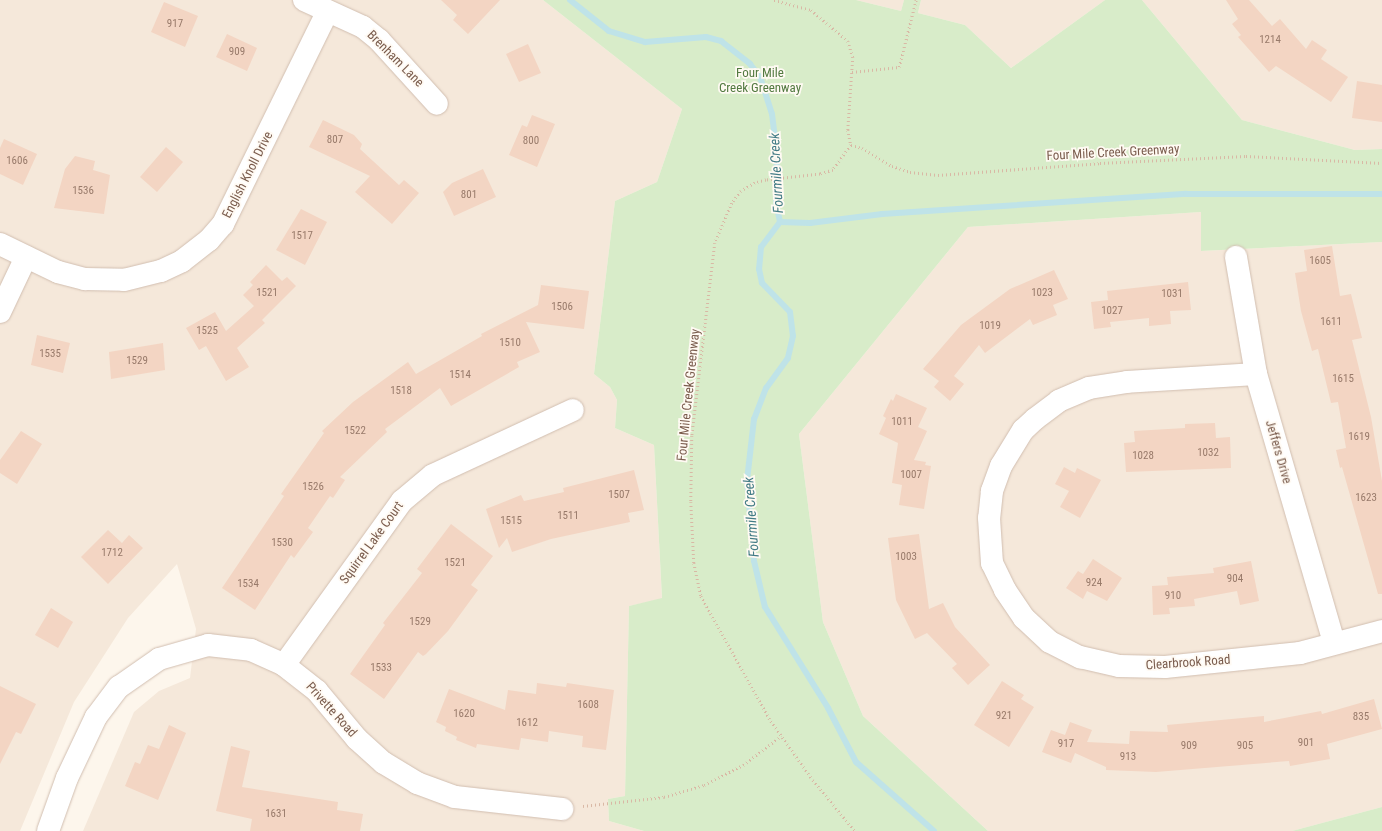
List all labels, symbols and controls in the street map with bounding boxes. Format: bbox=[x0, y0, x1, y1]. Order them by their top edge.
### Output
house number: 917 bbox=[167, 17, 183, 31]
street label: Brenham Lane bbox=[364, 28, 426, 90]
house number: 1214 bbox=[1259, 33, 1281, 47]
house number: 909 bbox=[229, 45, 245, 59]
park label: Four Mile Creek Greenway bbox=[719, 66, 801, 97]
street label: English Knoll Drive bbox=[219, 129, 277, 221]
water label: Fourmile Creek bbox=[766, 132, 786, 214]
house number: 807 bbox=[327, 133, 343, 147]
house number: 800 bbox=[523, 134, 539, 148]
street label: Four Mile Creek Greenway bbox=[1046, 142, 1180, 164]
house number: 1606 bbox=[6, 154, 28, 168]
house number: 1536 bbox=[72, 184, 94, 198]
house number: 801 bbox=[461, 188, 477, 202]
house number: 1517 bbox=[291, 229, 313, 243]
house number: 1605 bbox=[1309, 254, 1331, 268]
house number: 1521 bbox=[256, 286, 278, 300]
house number: 1023 bbox=[1031, 286, 1053, 300]
house number: 1031 bbox=[1161, 287, 1183, 301]
house number: 1506 bbox=[551, 300, 573, 314]
house number: 1027 bbox=[1101, 304, 1123, 318]
house number: 1611 bbox=[1320, 315, 1342, 329]
house number: 1019 bbox=[979, 319, 1001, 333]
house number: 1525 bbox=[196, 324, 218, 338]
street label: Four Mile Creek Greenway bbox=[674, 328, 704, 462]
house number: 1510 bbox=[499, 336, 521, 350]
house number: 1535 bbox=[39, 347, 61, 361]
house number: 1529 bbox=[126, 354, 148, 368]
house number: 1514 bbox=[449, 368, 471, 382]
house number: 1615 bbox=[1332, 372, 1354, 386]
house number: 1518 bbox=[390, 384, 412, 398]
house number: 1011 bbox=[891, 415, 913, 429]
street label: Jeffers Drive bbox=[1261, 418, 1295, 486]
house number: 1522 bbox=[344, 424, 366, 438]
house number: 1619 bbox=[1348, 430, 1370, 444]
house number: 1032 bbox=[1197, 446, 1219, 460]
house number: 1028 bbox=[1132, 449, 1154, 463]
house number: 1007 bbox=[900, 468, 922, 482]
water label: Fourmile Creek bbox=[740, 476, 762, 558]
house number: 1526 bbox=[302, 480, 324, 494]
house number: 1507 bbox=[608, 488, 630, 502]
house number: 1623 bbox=[1355, 491, 1377, 505]
street label: Squirrel Lake Court bbox=[337, 499, 407, 587]
house number: 1511 bbox=[557, 509, 579, 523]
house number: 1515 bbox=[500, 514, 522, 528]
house number: 1530 bbox=[271, 536, 293, 550]
house number: 1712 bbox=[101, 546, 123, 560]
house number: 1003 bbox=[895, 550, 917, 564]
house number: 1521 bbox=[444, 556, 466, 570]
house number: 904 bbox=[1227, 572, 1243, 586]
house number: 924 bbox=[1086, 576, 1102, 590]
house number: 1534 bbox=[237, 577, 259, 591]
house number: 910 bbox=[1165, 589, 1181, 603]
house number: 1529 bbox=[409, 615, 431, 629]
street label: Clearbrook Road bbox=[1145, 652, 1231, 674]
house number: 1533 bbox=[370, 661, 392, 675]
street label: Privette Road bbox=[302, 679, 360, 741]
house number: 1608 bbox=[577, 698, 599, 712]
house number: 1620 bbox=[453, 707, 475, 721]
house number: 921 bbox=[996, 709, 1012, 723]
house number: 835 bbox=[1353, 710, 1369, 724]
house number: 1612 bbox=[516, 716, 538, 730]
house number: 901 bbox=[1298, 736, 1314, 750]
house number: 917 bbox=[1058, 737, 1074, 751]
house number: 909 bbox=[1181, 739, 1197, 753]
house number: 905 bbox=[1237, 739, 1253, 753]
house number: 913 bbox=[1120, 750, 1136, 764]
house number: 1631 bbox=[265, 807, 287, 821]

